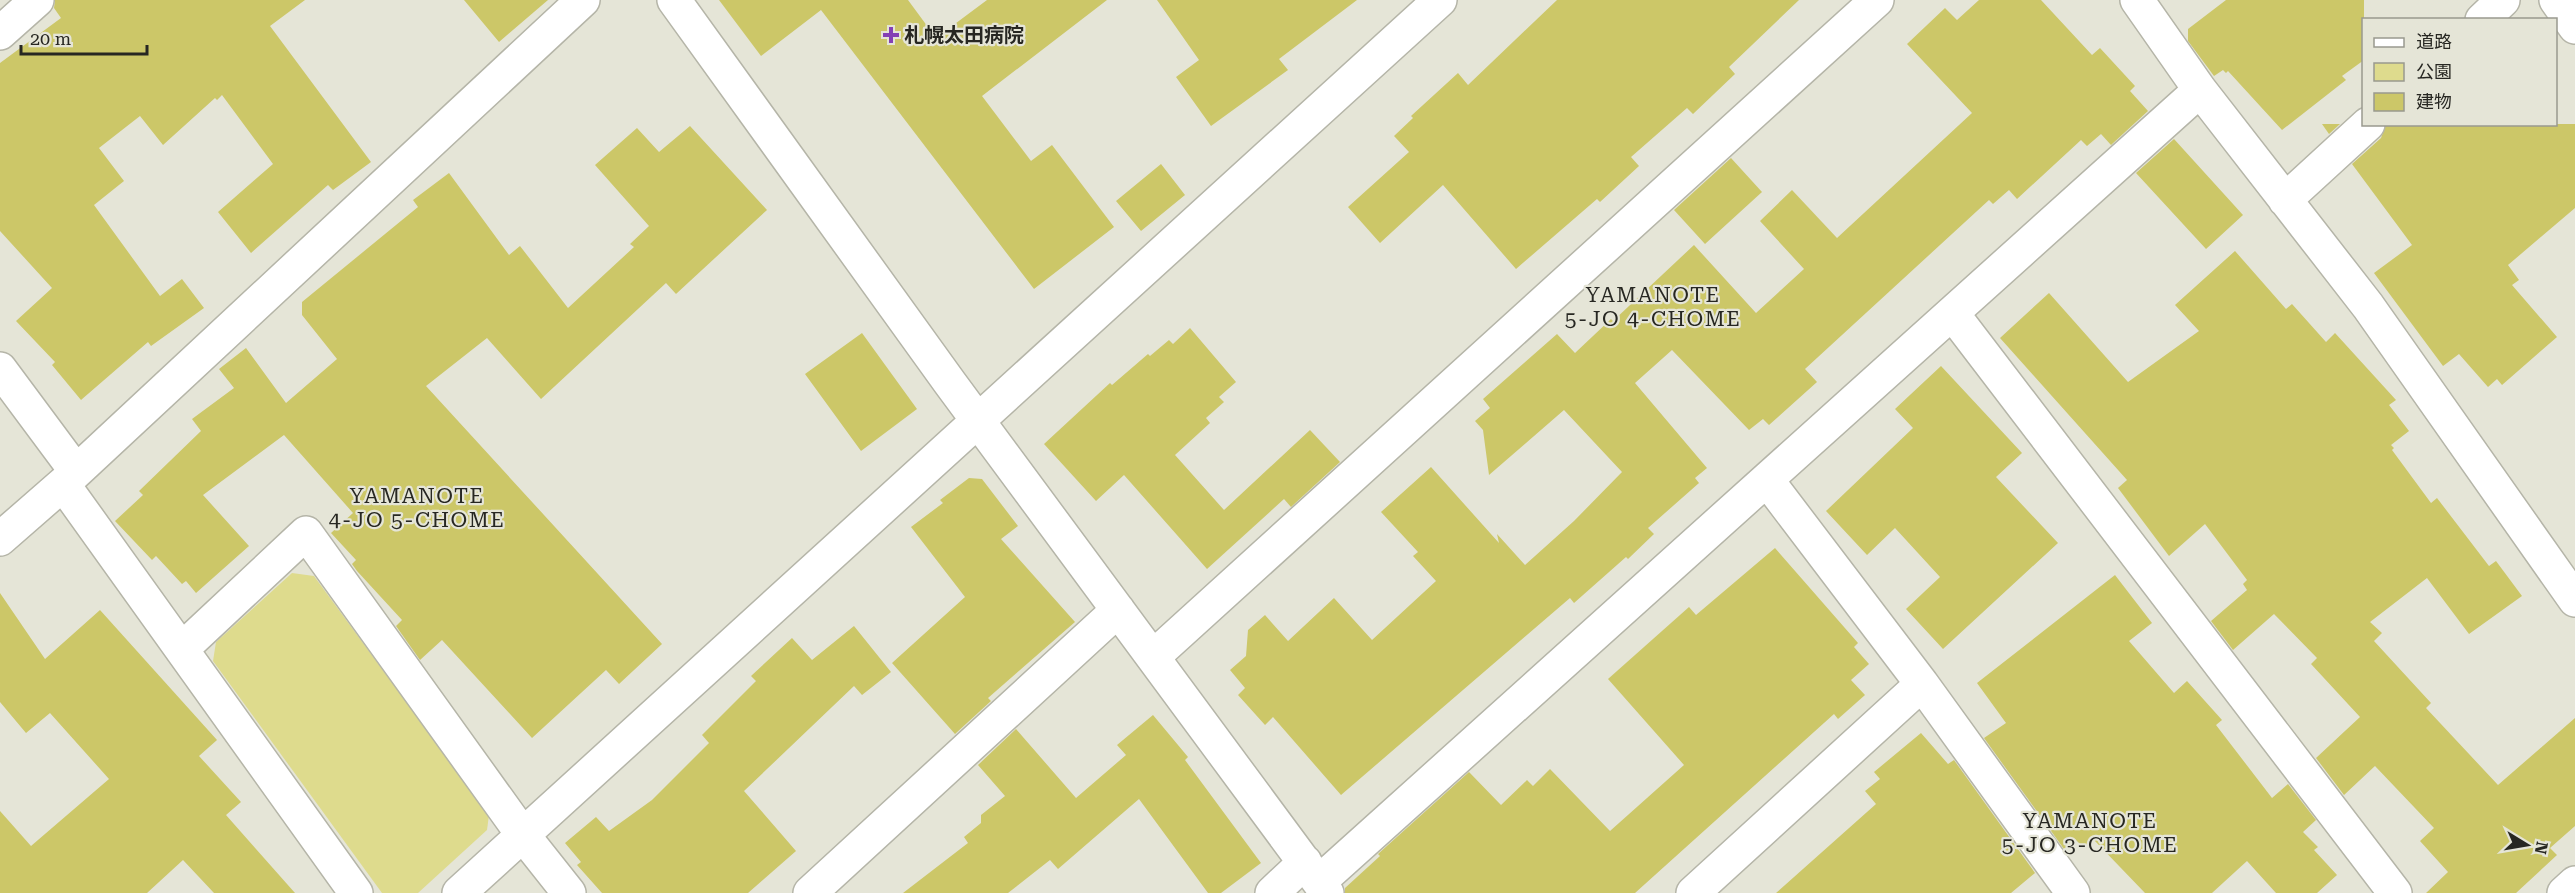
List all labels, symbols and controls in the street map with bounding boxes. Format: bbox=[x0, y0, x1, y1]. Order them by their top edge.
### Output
scale bar bbox=[21, 18, 147, 56]
legend bbox=[2362, 18, 2557, 126]
place label: 札幌太田病院 bbox=[904, 23, 1024, 47]
marker: 札幌太田病院 bbox=[882, 26, 900, 44]
text: 20 m bbox=[30, 28, 71, 49]
text: 道路 bbox=[2416, 31, 2452, 52]
text: 公園 bbox=[2416, 61, 2452, 82]
text: 建物 bbox=[2416, 91, 2452, 112]
district label: YAMANOTE 5-JO 4-CHOME bbox=[1565, 283, 1741, 331]
district label: YAMANOTE 4-JO 5-CHOME bbox=[329, 484, 505, 532]
district label: YAMANOTE 5-JO 3-CHOME bbox=[2002, 809, 2178, 857]
north arrow bbox=[2497, 815, 2557, 875]
text: N bbox=[2531, 840, 2552, 856]

